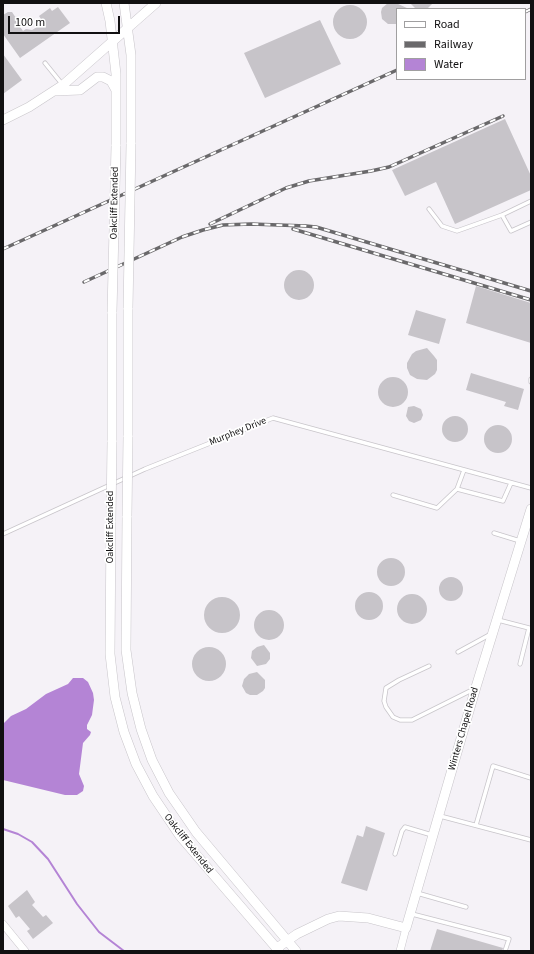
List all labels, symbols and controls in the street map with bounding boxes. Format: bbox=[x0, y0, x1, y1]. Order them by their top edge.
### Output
scale bar bbox=[10, 8, 122, 34]
legend bbox=[396, 8, 526, 80]
text: 100 m bbox=[15, 14, 45, 31]
text: Road bbox=[434, 16, 460, 33]
text: Railway bbox=[434, 36, 473, 53]
text: Water bbox=[434, 56, 463, 73]
street label: Oakcliff Extended bbox=[108, 167, 122, 239]
street label: Murphey Drive bbox=[208, 415, 268, 449]
street label: Oakcliff Extended bbox=[105, 491, 117, 563]
street label: Winters Chapel Road bbox=[446, 686, 482, 772]
street label: Oakcliff Extended bbox=[161, 812, 215, 876]

